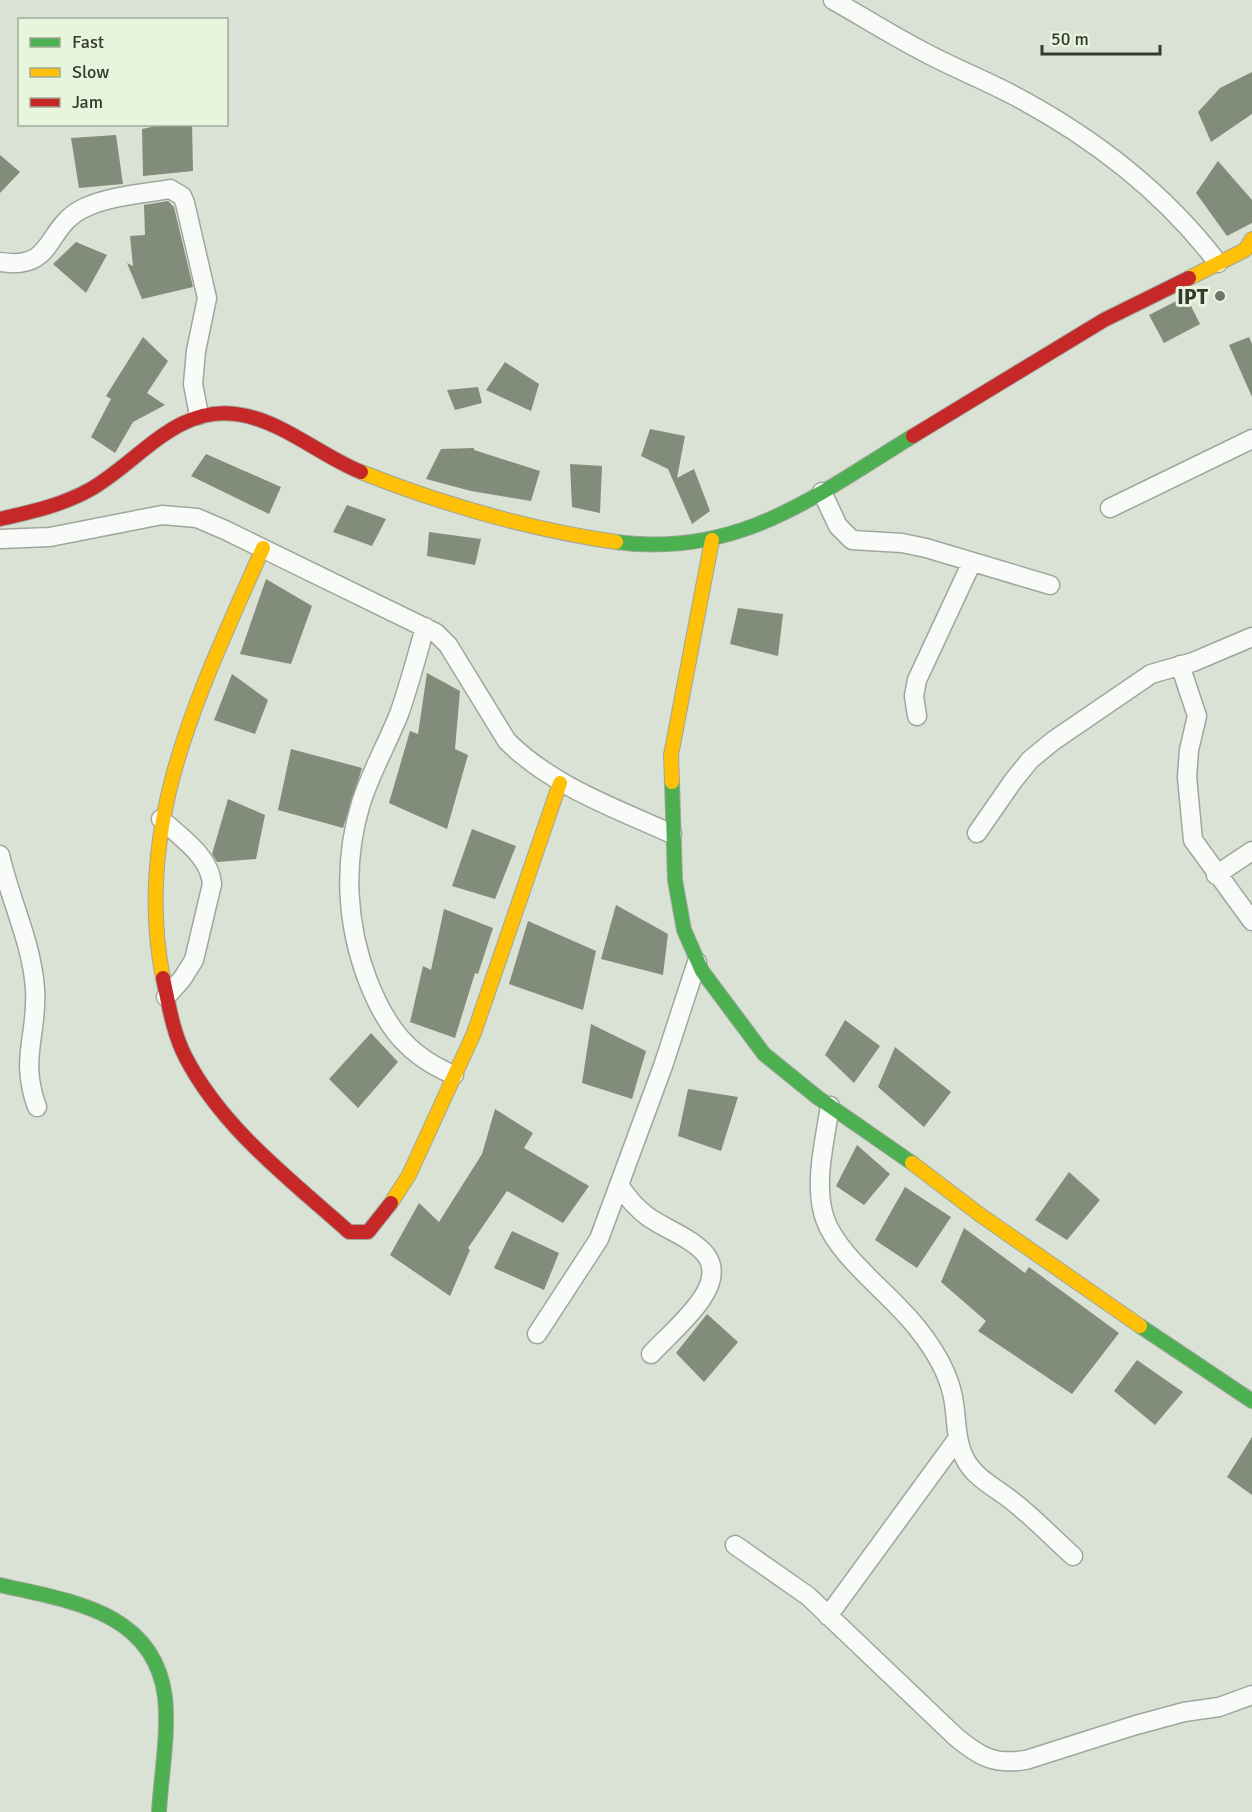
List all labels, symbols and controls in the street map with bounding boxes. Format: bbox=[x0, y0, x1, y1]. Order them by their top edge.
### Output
legend bbox=[18, 18, 228, 126]
scale bar bbox=[1042, 18, 1160, 56]
text: 50 m bbox=[1051, 28, 1089, 50]
text: Fast bbox=[72, 31, 104, 53]
text: Slow bbox=[72, 61, 109, 83]
text: Jam bbox=[72, 91, 103, 113]
place label: IPT bbox=[1177, 283, 1209, 310]
marker: IPT bbox=[1213, 289, 1227, 303]

